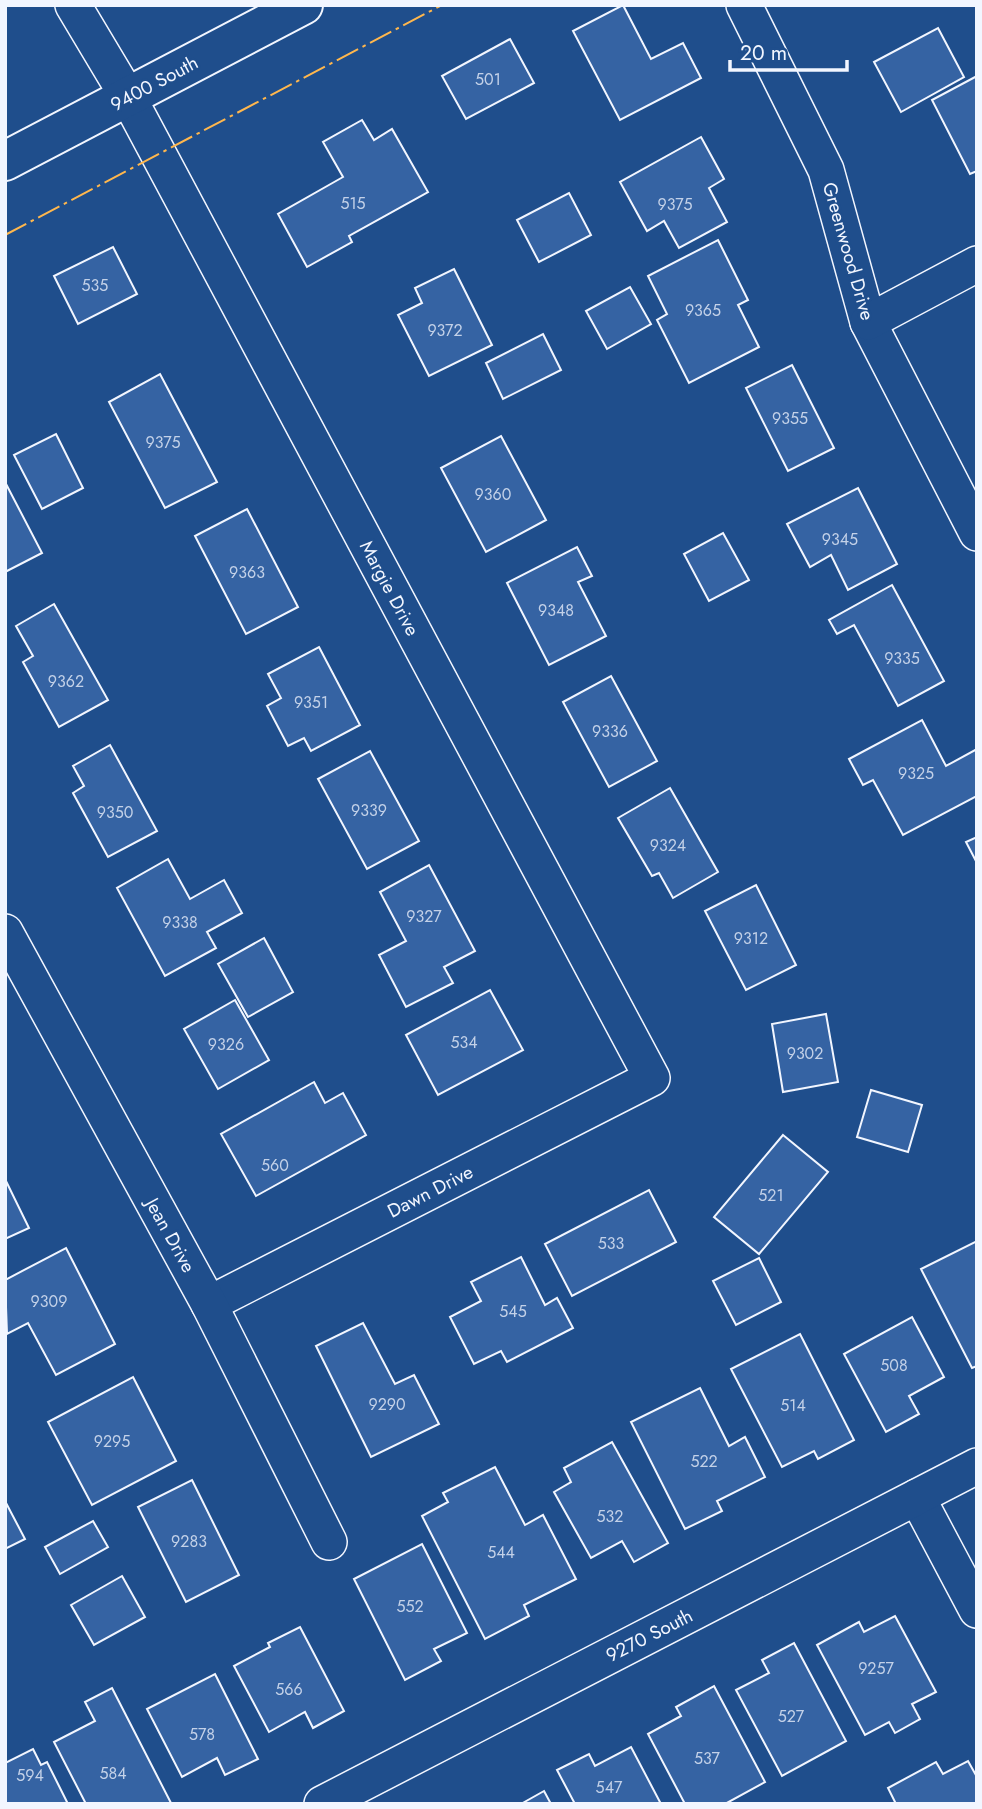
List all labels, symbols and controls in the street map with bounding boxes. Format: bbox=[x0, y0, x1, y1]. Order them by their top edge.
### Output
scale bar bbox=[730, 28, 847, 72]
text: 20 m bbox=[740, 38, 787, 68]
street label: 9400 South bbox=[106, 49, 203, 118]
house number: 501 bbox=[475, 68, 501, 91]
street label: Greenwood Drive bbox=[816, 179, 881, 324]
house number: 515 bbox=[340, 192, 366, 215]
house number: 9375 bbox=[657, 193, 693, 216]
house number: 535 bbox=[82, 274, 108, 297]
house number: 9365 bbox=[685, 299, 721, 322]
house number: 9372 bbox=[427, 319, 463, 342]
house number: 9355 bbox=[772, 407, 808, 430]
house number: 9375 bbox=[145, 431, 181, 454]
house number: 9360 bbox=[475, 483, 511, 506]
house number: 9345 bbox=[822, 528, 858, 551]
street label: Margie Drive bbox=[353, 536, 426, 641]
house number: 9363 bbox=[229, 561, 265, 584]
house number: 9348 bbox=[538, 599, 574, 622]
house number: 9335 bbox=[884, 647, 920, 670]
house number: 9362 bbox=[48, 670, 84, 693]
house number: 9351 bbox=[294, 691, 328, 714]
house number: 9336 bbox=[592, 720, 628, 743]
house number: 9325 bbox=[898, 762, 934, 785]
house number: 9339 bbox=[351, 799, 387, 822]
house number: 9350 bbox=[97, 801, 133, 824]
house number: 9324 bbox=[650, 834, 686, 857]
house number: 9327 bbox=[406, 905, 442, 928]
house number: 9338 bbox=[162, 911, 198, 934]
house number: 9312 bbox=[734, 927, 768, 950]
house number: 534 bbox=[450, 1031, 478, 1054]
house number: 9326 bbox=[208, 1033, 244, 1056]
house number: 9302 bbox=[787, 1042, 823, 1065]
house number: 560 bbox=[261, 1154, 289, 1177]
street label: Dawn Drive bbox=[383, 1158, 478, 1225]
house number: 521 bbox=[758, 1184, 784, 1207]
street label: Jean Drive bbox=[138, 1190, 202, 1278]
house number: 533 bbox=[598, 1232, 625, 1255]
house number: 9309 bbox=[31, 1290, 67, 1313]
house number: 545 bbox=[499, 1300, 527, 1323]
house number: 508 bbox=[880, 1354, 908, 1377]
house number: 9290 bbox=[368, 1393, 406, 1416]
house number: 514 bbox=[780, 1394, 806, 1417]
house number: 9295 bbox=[94, 1430, 130, 1453]
house number: 522 bbox=[690, 1450, 718, 1473]
house number: 532 bbox=[597, 1505, 623, 1528]
house number: 9283 bbox=[171, 1530, 207, 1553]
house number: 544 bbox=[487, 1541, 515, 1564]
house number: 552 bbox=[396, 1595, 424, 1618]
street label: 9270 South bbox=[601, 1602, 697, 1669]
house number: 9257 bbox=[858, 1657, 894, 1680]
house number: 566 bbox=[275, 1678, 303, 1701]
house number: 527 bbox=[778, 1705, 805, 1728]
house number: 578 bbox=[189, 1723, 215, 1746]
house number: 537 bbox=[694, 1747, 721, 1770]
house number: 584 bbox=[99, 1762, 127, 1785]
house number: 594 bbox=[16, 1764, 44, 1787]
house number: 547 bbox=[596, 1776, 623, 1799]

